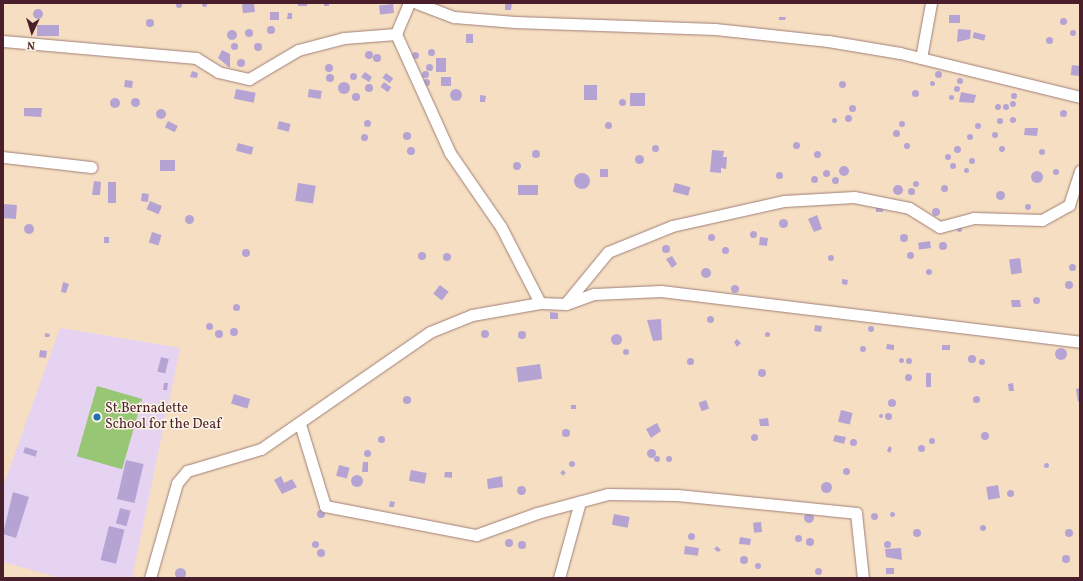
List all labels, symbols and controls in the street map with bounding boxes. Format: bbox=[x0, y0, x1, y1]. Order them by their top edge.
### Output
north arrow bbox=[12, 12, 52, 52]
text: N bbox=[27, 37, 36, 52]
place label: St.Bernadette School for the Deaf bbox=[105, 401, 221, 434]
marker: St.Bernadette School for the Deaf bbox=[92, 412, 102, 422]

